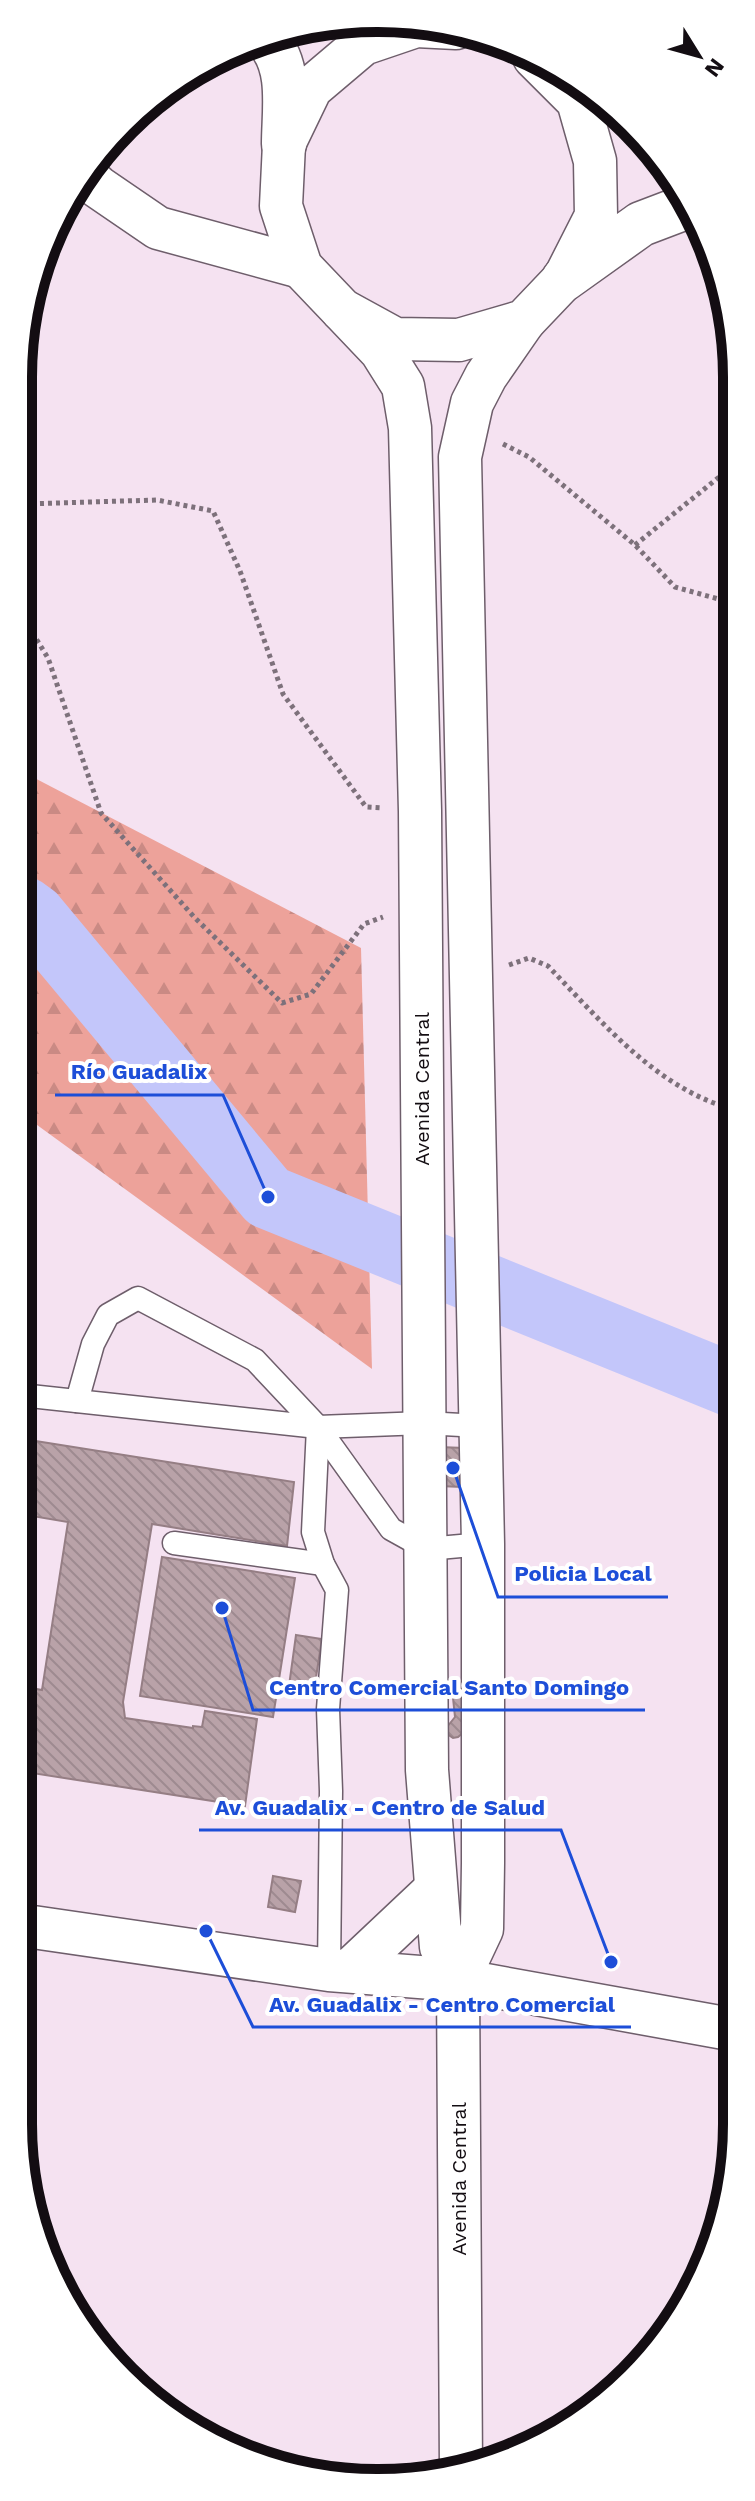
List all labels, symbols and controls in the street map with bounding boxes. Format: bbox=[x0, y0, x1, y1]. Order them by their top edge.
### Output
north arrow bbox=[659, 16, 739, 96]
text: N bbox=[700, 54, 729, 82]
street label: Avenida Central bbox=[410, 1012, 434, 1166]
callout: Río Guadalix bbox=[55, 1049, 223, 1095]
text: Río Guadalix bbox=[71, 1059, 207, 1084]
callout: Policia Local bbox=[498, 1551, 668, 1597]
text: Policia Local bbox=[514, 1561, 653, 1586]
callout: Centro Comercial Santo Domingo bbox=[253, 1664, 645, 1710]
text: Centro Comercial Santo Domingo bbox=[269, 1675, 629, 1700]
callout: Av. Guadalix - Centro de Salud bbox=[199, 1784, 561, 1830]
text: Av. Guadalix - Centro de Salud bbox=[215, 1795, 545, 1820]
callout: Av. Guadalix - Centro Comercial bbox=[253, 1981, 631, 2027]
text: Av. Guadalix - Centro Comercial bbox=[269, 1992, 616, 2017]
street label: Avenida Central bbox=[447, 2102, 471, 2256]

